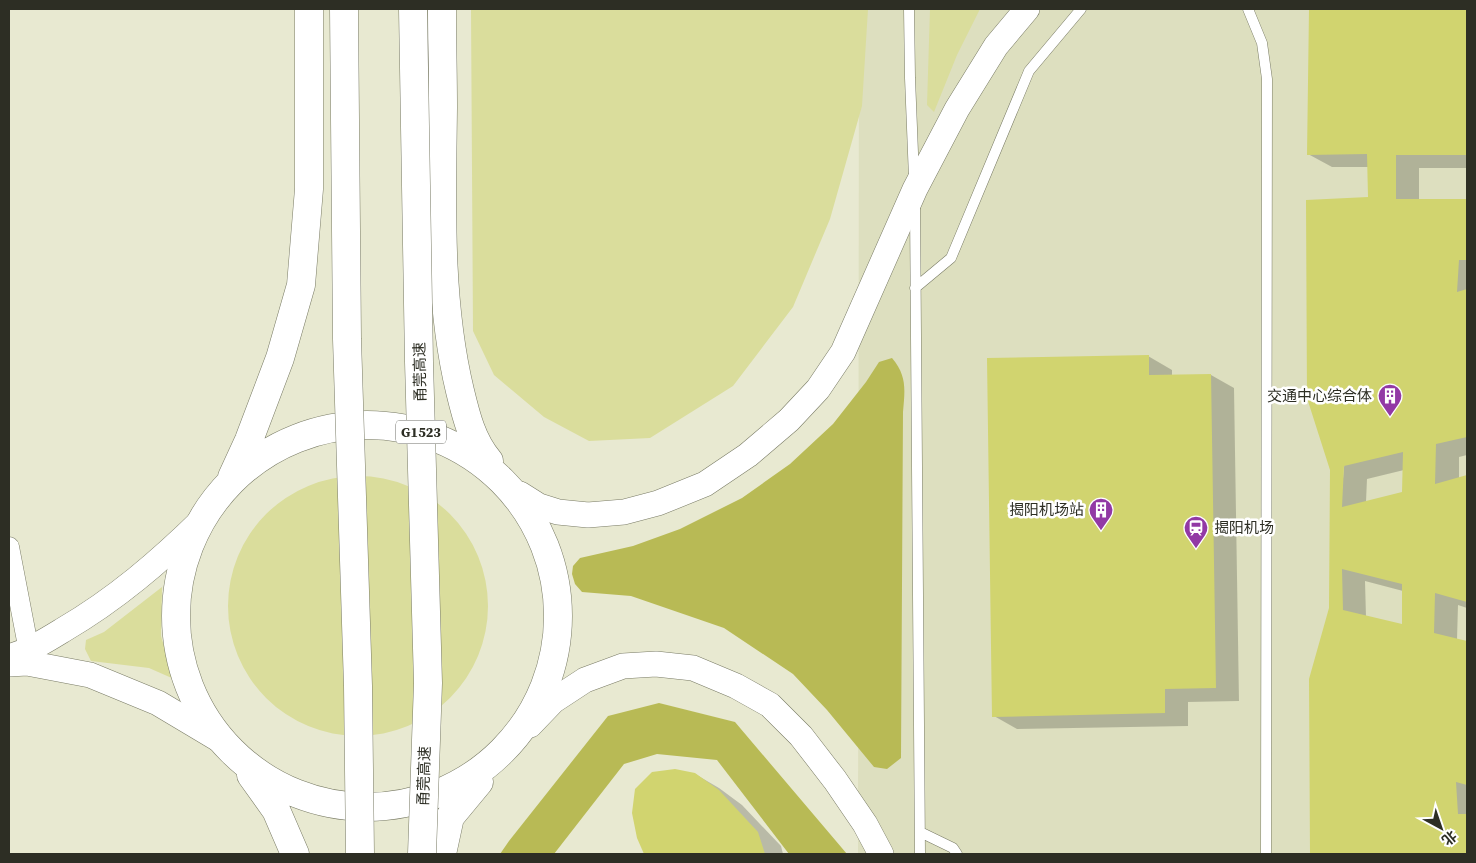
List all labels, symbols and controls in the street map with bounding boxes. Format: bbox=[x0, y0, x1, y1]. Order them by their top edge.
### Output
street label: 甬莞高速 bbox=[408, 342, 431, 402]
building icon: 交通中心综合体 bbox=[1377, 383, 1403, 417]
place label: 交通中心综合体 bbox=[1267, 385, 1372, 406]
road number: G1523 bbox=[396, 421, 446, 444]
building icon: 揭阳机场站 bbox=[1088, 497, 1114, 531]
place label: 揭阳机场站 bbox=[1009, 499, 1084, 520]
station icon: 揭阳机场 bbox=[1183, 515, 1209, 549]
place label: 揭阳机场 bbox=[1214, 517, 1274, 538]
street label: 甬莞高速 bbox=[412, 746, 435, 806]
north arrow bbox=[1416, 803, 1466, 853]
text: 北 bbox=[1438, 826, 1461, 850]

